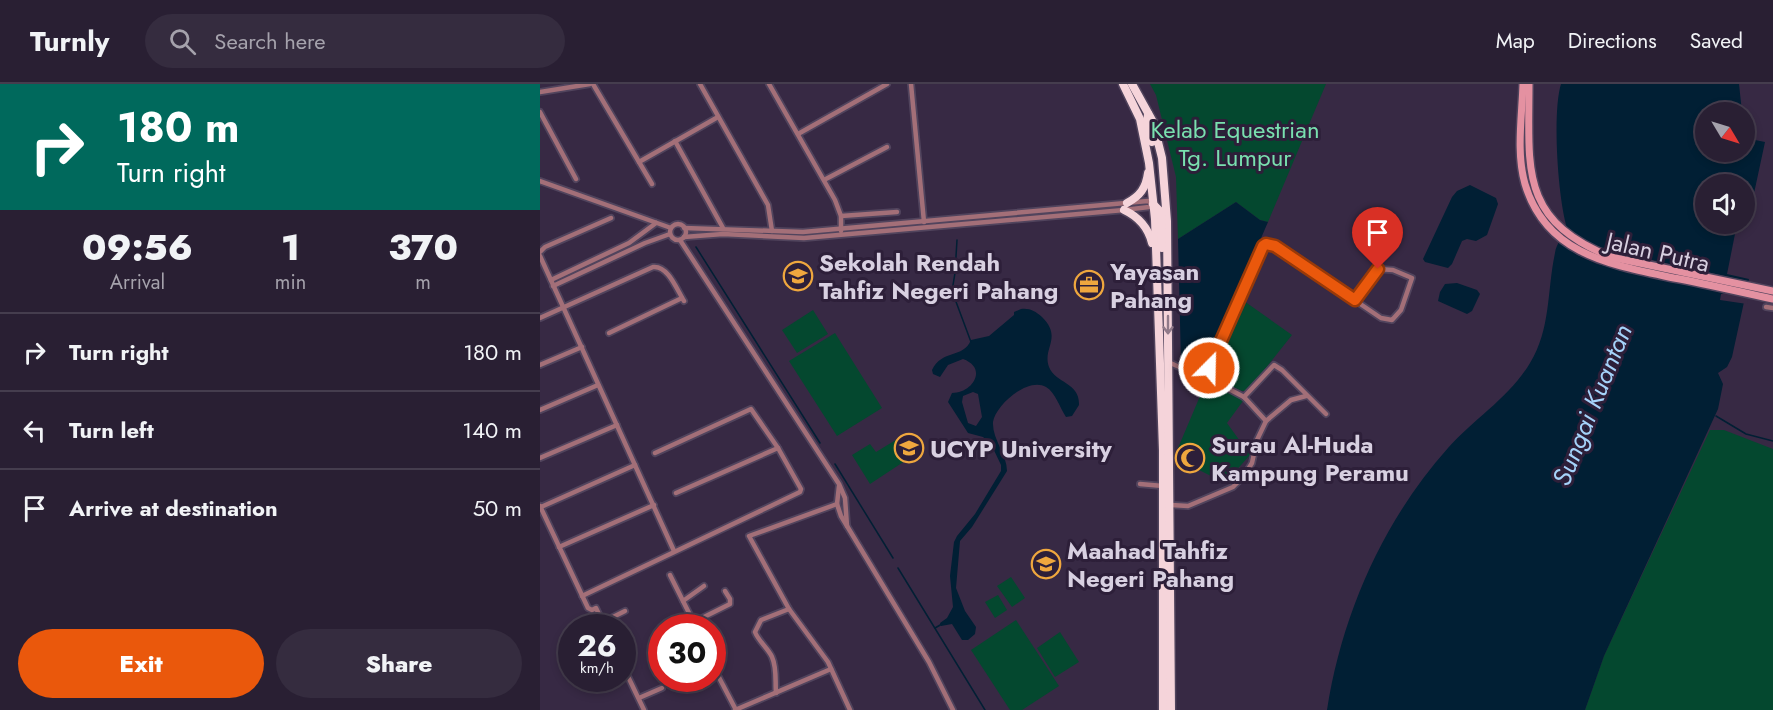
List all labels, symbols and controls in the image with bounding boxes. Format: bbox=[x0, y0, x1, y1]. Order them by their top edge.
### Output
search box bbox=[145, 14, 565, 68]
text: Turnly bbox=[30, 21, 109, 62]
icon: search bbox=[166, 25, 199, 58]
text: Search here bbox=[214, 25, 326, 57]
text: Map bbox=[1496, 26, 1535, 56]
text: Directions bbox=[1568, 26, 1657, 56]
text: Saved bbox=[1690, 26, 1743, 56]
text: 180 m bbox=[117, 97, 240, 158]
north arrow bbox=[1695, 102, 1755, 162]
map controls bbox=[1695, 102, 1755, 234]
icon: right bbox=[18, 108, 96, 186]
park label: Kelab Equestrian Tg. Lumpur bbox=[1150, 112, 1320, 175]
text: Turn right bbox=[117, 153, 225, 192]
button: sound bbox=[1695, 174, 1755, 234]
pin bbox=[1352, 207, 1403, 269]
icon: arrive bbox=[1361, 216, 1394, 249]
text: 09:56 bbox=[82, 221, 193, 273]
text: 1 bbox=[281, 221, 300, 273]
text: 370 bbox=[388, 221, 458, 273]
street label: Jalan Putra bbox=[1600, 222, 1713, 281]
place label: Sekolah Rendah Tahfiz Negeri Pahang bbox=[819, 245, 1058, 308]
place label: Yayasan Pahang bbox=[1109, 254, 1199, 317]
school or university icon: Sekolah Rendah Tahfiz Negeri Pahang bbox=[782, 260, 814, 292]
text: Arrival bbox=[110, 268, 165, 297]
text: min bbox=[275, 268, 306, 297]
text: m bbox=[415, 268, 431, 297]
office icon: Yayasan Pahang bbox=[1073, 269, 1105, 301]
one-way arrow bbox=[1162, 314, 1174, 334]
water label: Sungai Kuantan bbox=[1542, 318, 1642, 492]
icon: right bbox=[18, 336, 51, 369]
text: Turn right bbox=[69, 336, 169, 368]
text: 180 m bbox=[463, 336, 522, 368]
position arrow bbox=[1177, 336, 1241, 400]
icon: left bbox=[18, 414, 51, 447]
text: Turn left bbox=[69, 414, 154, 446]
text: 140 m bbox=[462, 414, 522, 446]
place label: Surau Al-Huda Kampung Peramu bbox=[1211, 427, 1409, 490]
place label: UCYP University bbox=[930, 431, 1112, 466]
school or university icon: UCYP University bbox=[893, 432, 925, 464]
mosque icon: Surau Al-Huda Kampung Peramu bbox=[1174, 442, 1206, 474]
icon: arrive bbox=[18, 492, 51, 525]
text: Arrive at destination bbox=[69, 492, 278, 524]
text: 50 m bbox=[473, 492, 522, 524]
place label: Maahad Tahfiz Negeri Pahang bbox=[1067, 533, 1234, 596]
school or university icon: Maahad Tahfiz Negeri Pahang bbox=[1030, 548, 1062, 580]
speed limit sign: 30 bbox=[648, 614, 726, 692]
text: 26 bbox=[577, 624, 617, 667]
button: Exit bbox=[18, 629, 264, 698]
button: Share bbox=[276, 629, 522, 698]
text: km/h bbox=[580, 657, 614, 679]

